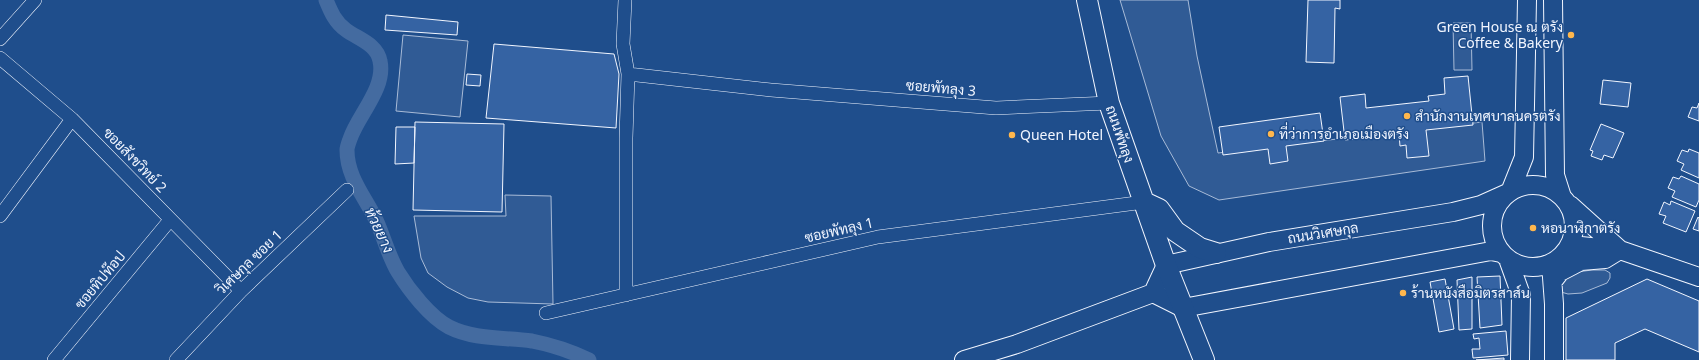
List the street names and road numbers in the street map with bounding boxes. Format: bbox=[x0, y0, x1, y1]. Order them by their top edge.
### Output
street label: ซอยพัทลุง 3 bbox=[905, 75, 977, 101]
street label: ถนนพัทลุง bbox=[1101, 103, 1139, 165]
street label: ซอยสังขวิทย์ 2 bbox=[99, 123, 171, 196]
street label: ซอยพัทลุง 1 bbox=[803, 212, 875, 248]
street label: ถนนวิเศษกุล bbox=[1286, 218, 1360, 248]
street label: วิเศษกุล ซอย 1 bbox=[211, 225, 287, 300]
street label: ซอยทิปท๊อป bbox=[70, 247, 129, 313]

